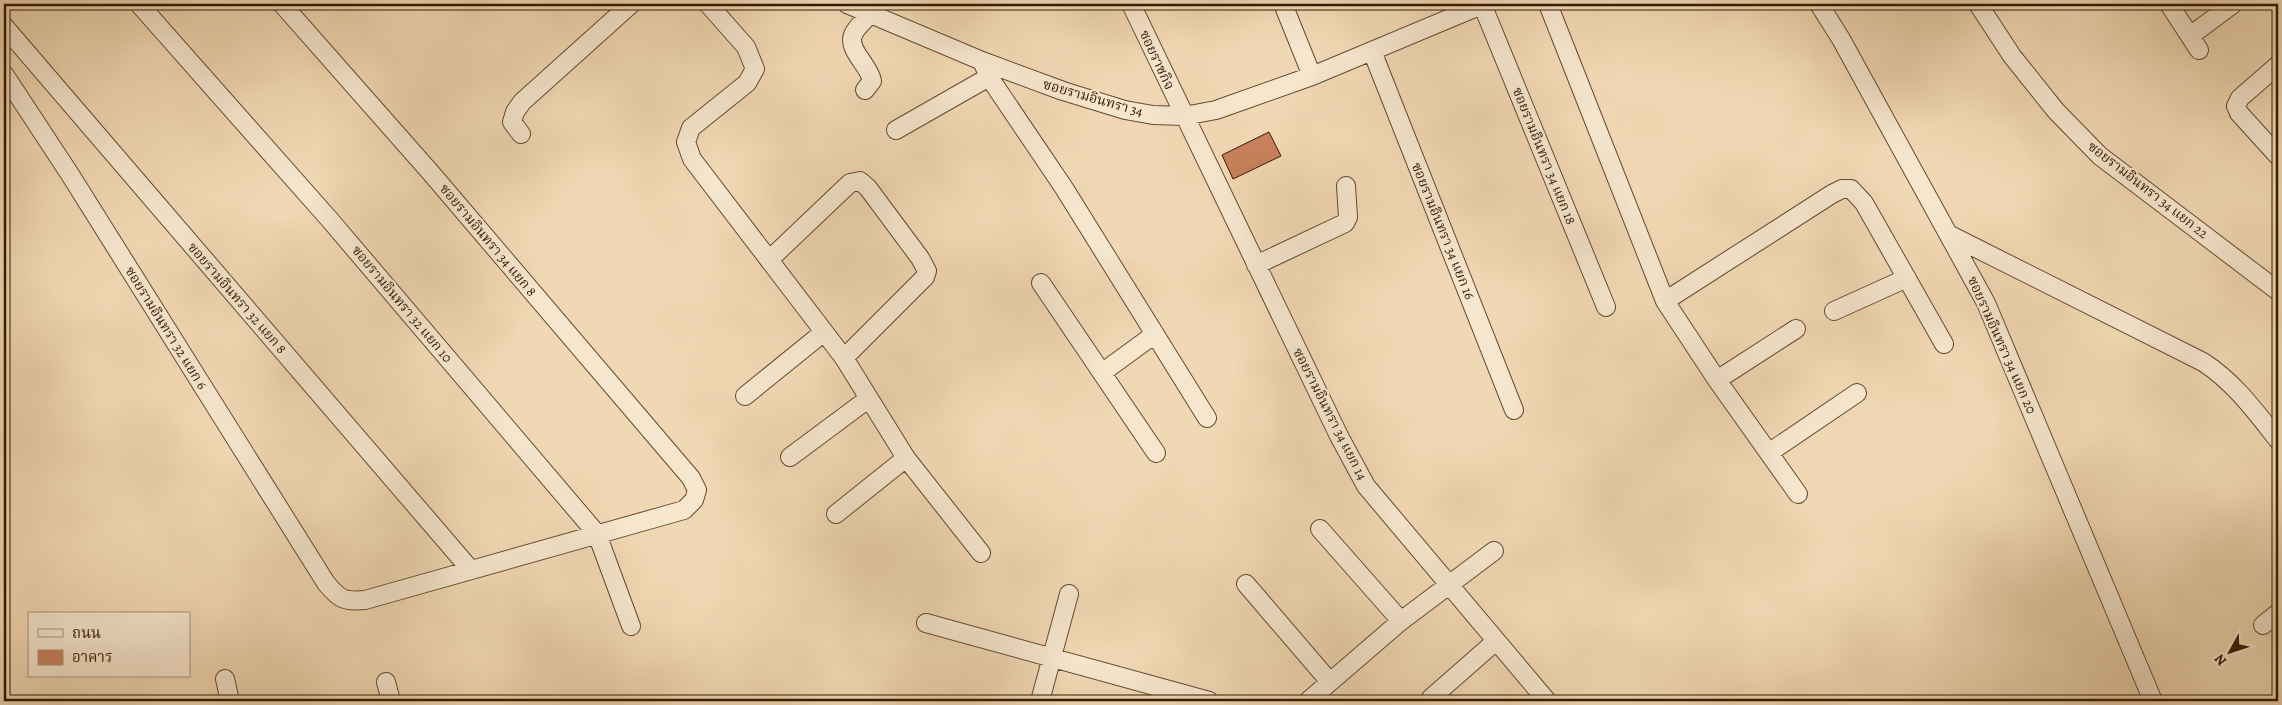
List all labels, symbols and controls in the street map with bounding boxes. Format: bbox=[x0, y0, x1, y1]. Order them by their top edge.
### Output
street label: ซอยราชกิจ bbox=[1135, 27, 1179, 93]
street label: ซอยรามอินทรา 34 bbox=[1041, 75, 1145, 121]
street label: ซอยรามอินทรา 34 แยก 18 bbox=[1508, 85, 1580, 228]
street label: ซอยรามอินทรา 34 แยก 22 bbox=[2084, 137, 2212, 243]
street label: ซอยรามอินทรา 34 แยก 16 bbox=[1407, 160, 1479, 302]
street label: ซอยรามอินทรา 34 แยก 8 bbox=[435, 180, 541, 301]
street label: ซอยรามอินทรา 32 แยก 8 bbox=[183, 238, 291, 358]
street label: ซอยรามอินทรา 32 แยก 10 bbox=[347, 241, 457, 367]
street label: ซอยรามอินทรา 32 แยก 6 bbox=[120, 263, 212, 393]
street label: ซอยรามอินทรา 34 แยก 20 bbox=[1963, 273, 2041, 417]
street label: ซอยรามอินทรา 34 แยก 14 bbox=[1288, 345, 1372, 483]
legend bbox=[28, 612, 190, 678]
text: ถนน bbox=[72, 623, 101, 643]
north arrow bbox=[2204, 628, 2254, 678]
text: อาคาร bbox=[72, 647, 112, 667]
text: N bbox=[2210, 650, 2231, 670]

